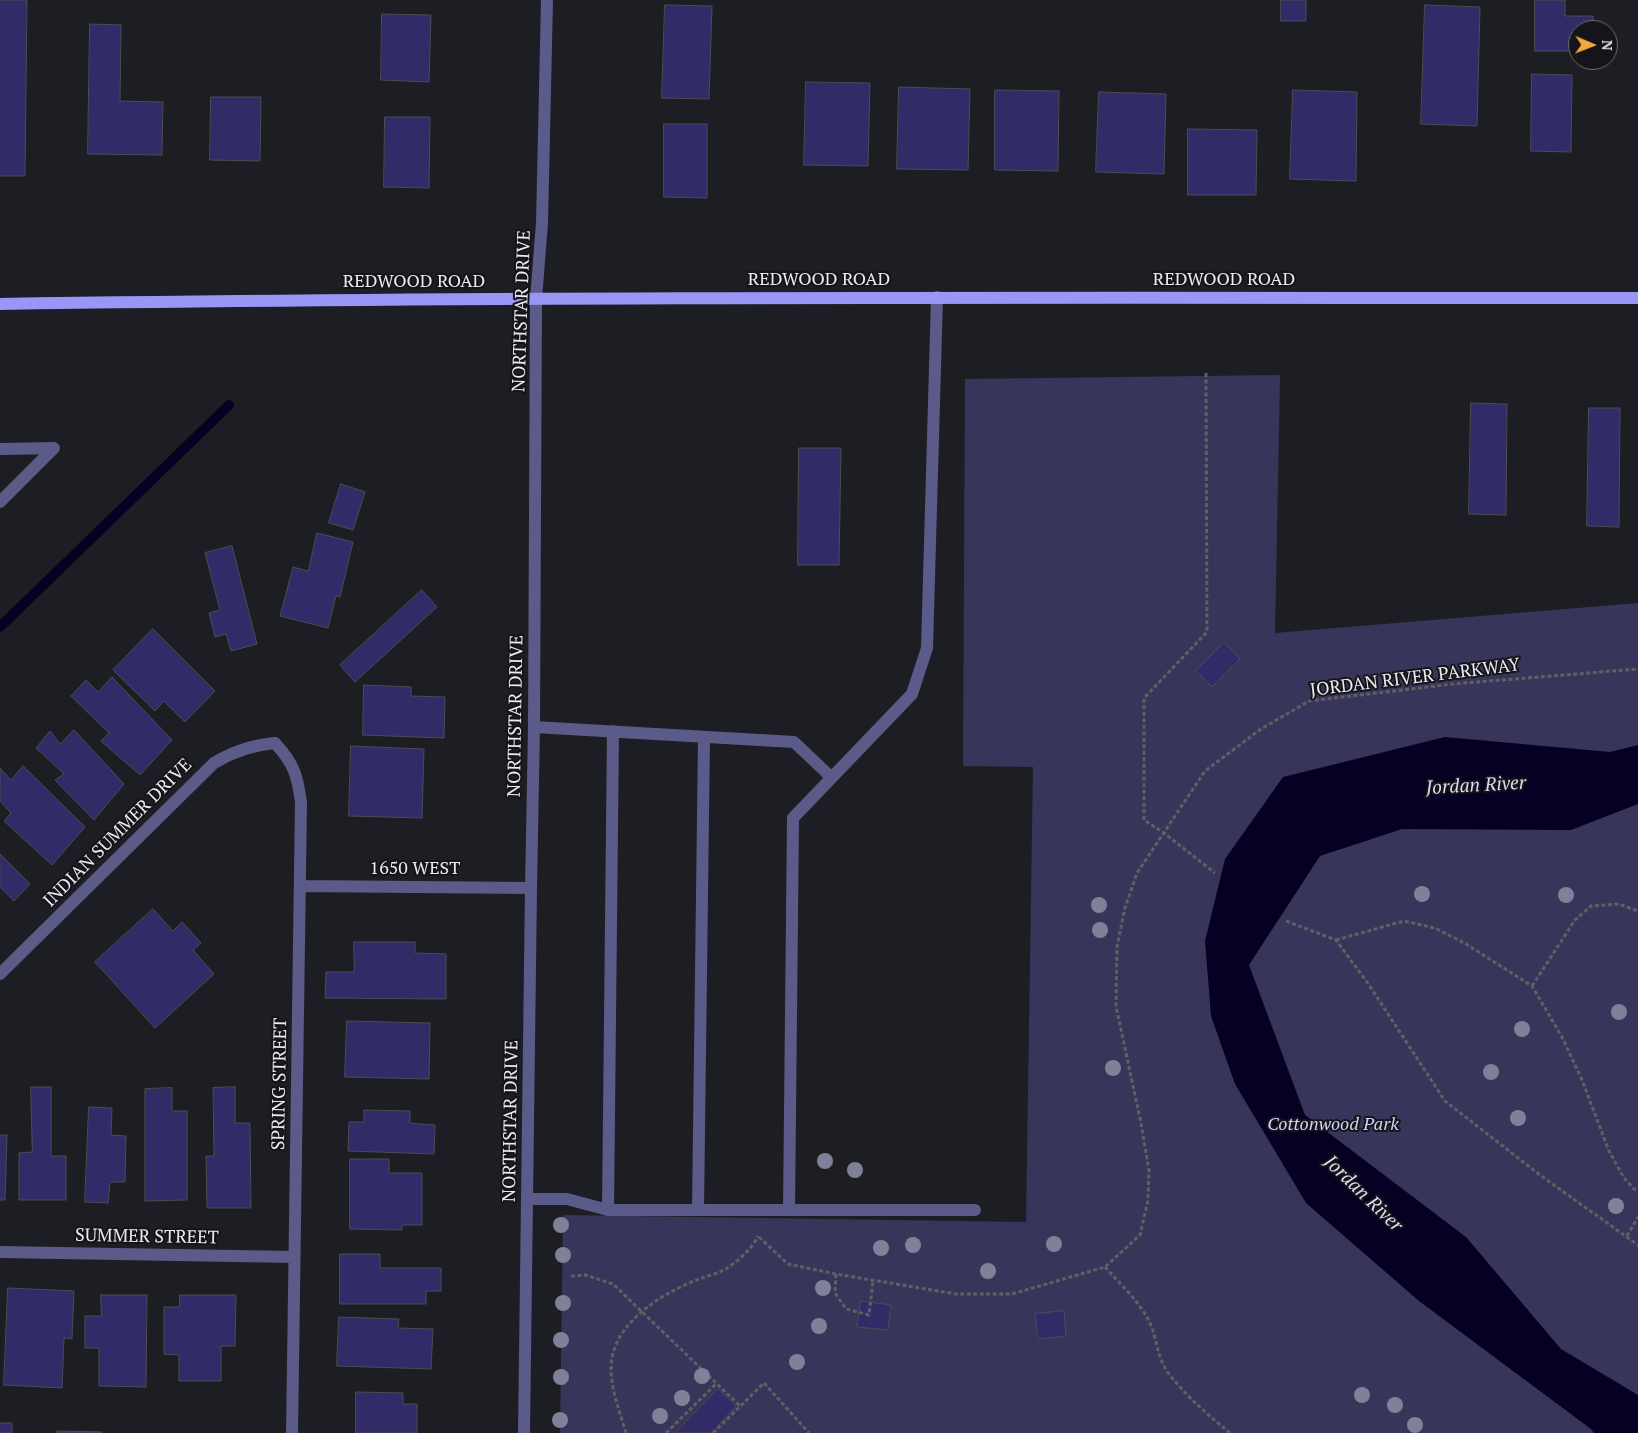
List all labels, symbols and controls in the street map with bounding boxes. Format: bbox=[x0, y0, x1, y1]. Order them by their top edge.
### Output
north arrow bbox=[1568, 20, 1618, 70]
text: N bbox=[1598, 40, 1617, 51]
street label: NORTHSTAR DRIVE bbox=[508, 230, 536, 392]
street label: REDWOOD ROAD bbox=[748, 269, 890, 291]
street label: REDWOOD ROAD bbox=[1153, 269, 1295, 291]
street label: REDWOOD ROAD bbox=[343, 271, 485, 293]
street label: NORTHSTAR DRIVE bbox=[504, 635, 528, 797]
street label: JORDAN RIVER PARKWAY bbox=[1309, 654, 1521, 702]
street label: INDIAN SUMMER DRIVE bbox=[39, 754, 197, 912]
water label: Jordan River bbox=[1425, 772, 1527, 800]
street label: 1650 WEST bbox=[370, 858, 460, 880]
street label: SPRING STREET bbox=[268, 1018, 292, 1150]
street label: NORTHSTAR DRIVE bbox=[499, 1040, 523, 1202]
park label: Cottonwood Park bbox=[1267, 1114, 1399, 1136]
water label: Jordan River bbox=[1319, 1151, 1407, 1237]
street label: SUMMER STREET bbox=[75, 1225, 219, 1249]

